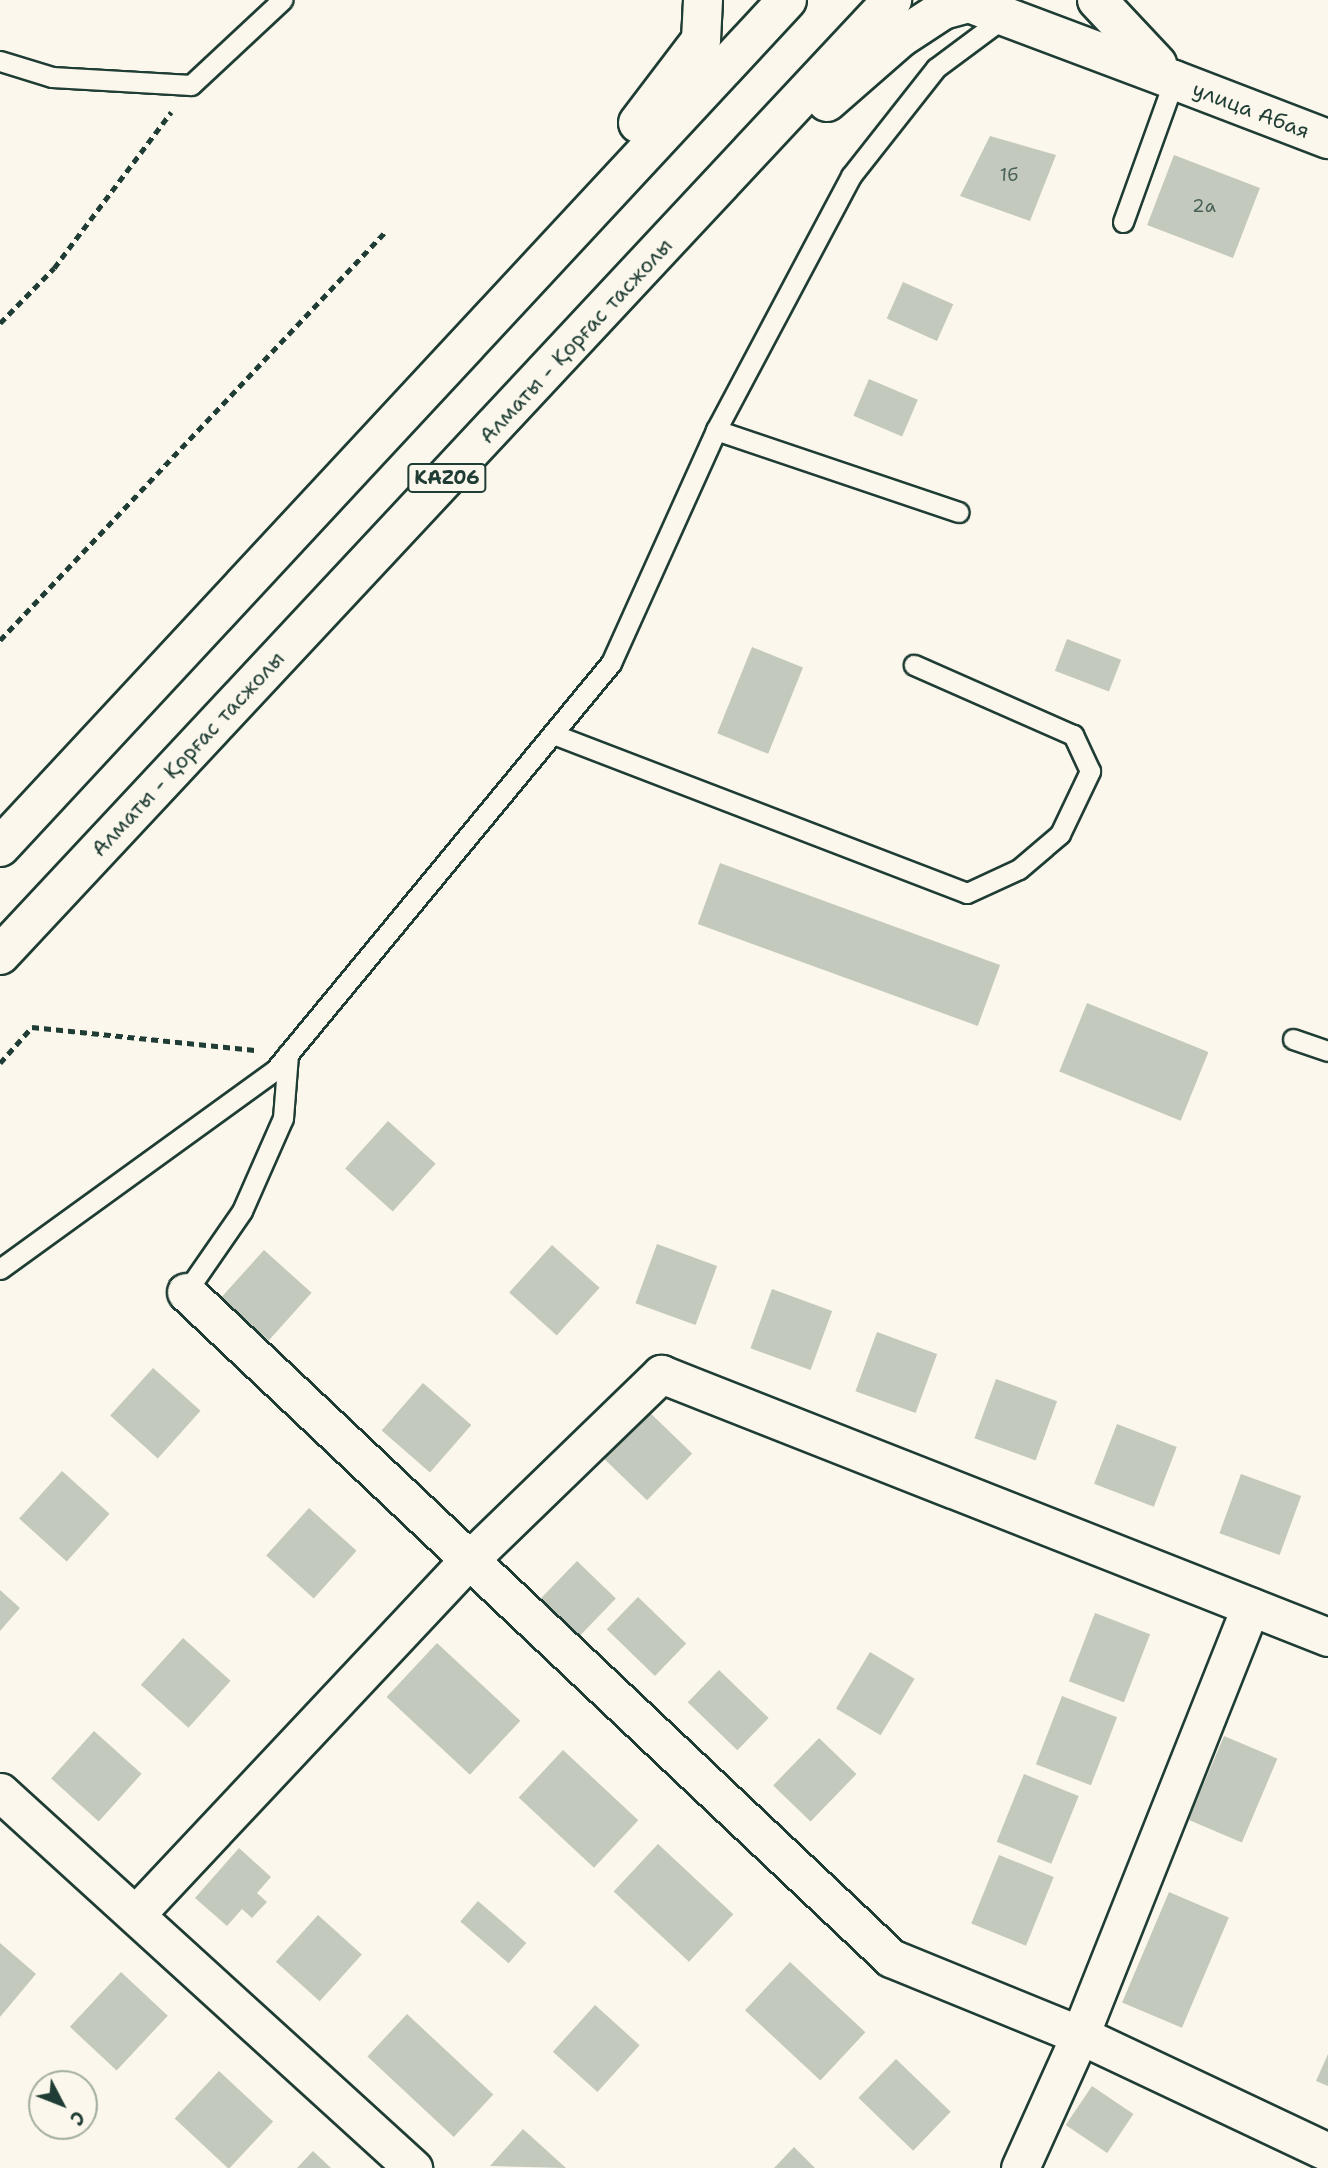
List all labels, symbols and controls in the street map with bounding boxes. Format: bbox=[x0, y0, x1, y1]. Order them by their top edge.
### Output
street label: улица Абая bbox=[1189, 76, 1313, 144]
house number: 1б bbox=[1000, 164, 1018, 186]
house number: 2а bbox=[1192, 195, 1216, 217]
street label: Алматы - Қорғас тасжолы bbox=[474, 233, 678, 449]
road number: KAZ06 bbox=[407, 463, 487, 494]
street label: Алматы - Қорғас тасжолы bbox=[86, 646, 290, 862]
north arrow bbox=[28, 2070, 98, 2140]
text: С bbox=[64, 2105, 91, 2131]

